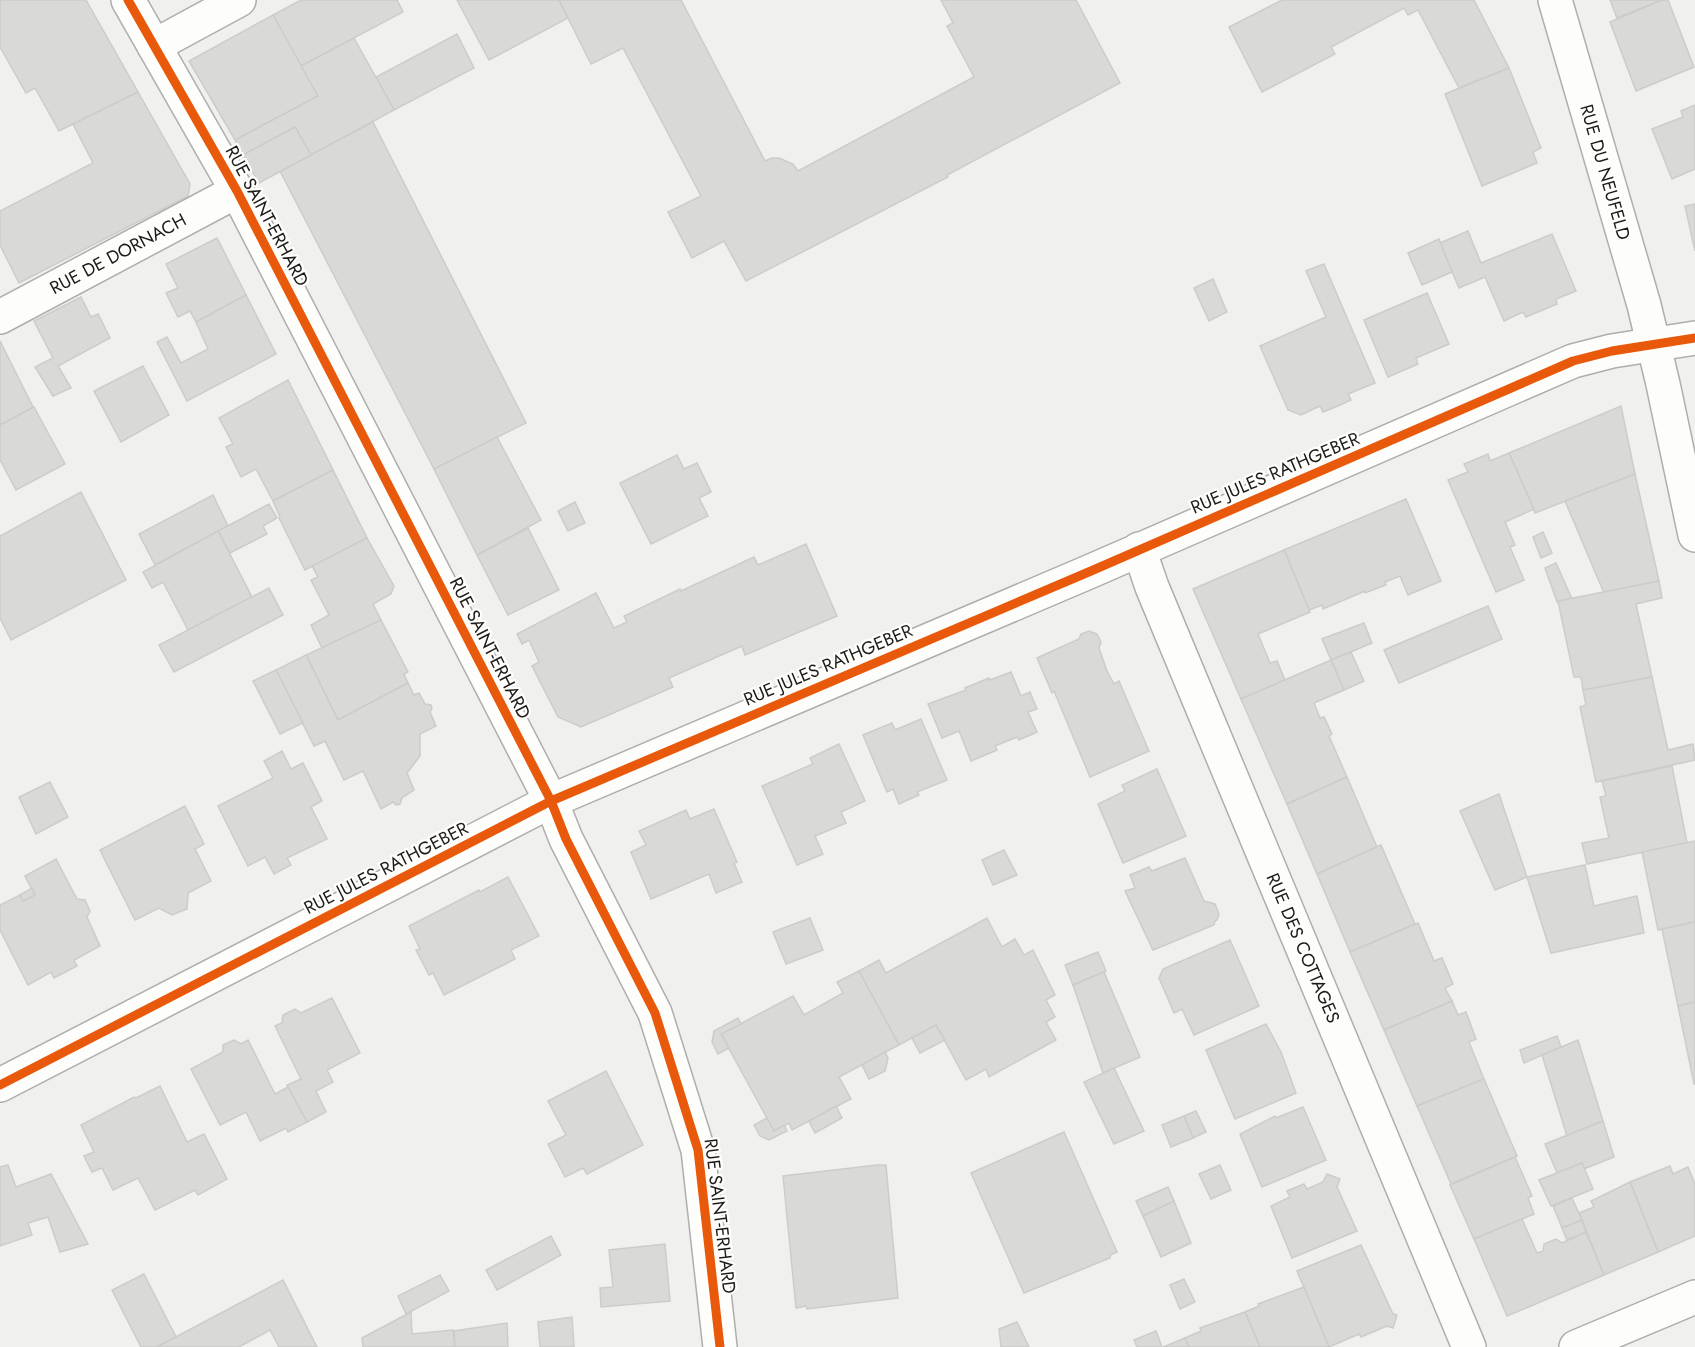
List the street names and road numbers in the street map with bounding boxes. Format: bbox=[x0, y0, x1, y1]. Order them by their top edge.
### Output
street label: RUE DU NEUFELD bbox=[1573, 101, 1637, 243]
street label: RUE SAINT-ERHARD bbox=[219, 141, 315, 291]
street label: RUE DE DORNACH bbox=[45, 207, 191, 301]
street label: RUE JULES RATHGEBER bbox=[1186, 426, 1364, 520]
street label: RUE SAINT-ERHARD bbox=[443, 573, 537, 723]
street label: RUE JULES RATHGEBER bbox=[739, 618, 917, 712]
street label: RUE JULES RATHGEBER bbox=[299, 815, 473, 921]
street label: RUE DES COTTAGES bbox=[1260, 869, 1346, 1027]
street label: RUE SAINT-ERHARD bbox=[698, 1137, 742, 1295]

